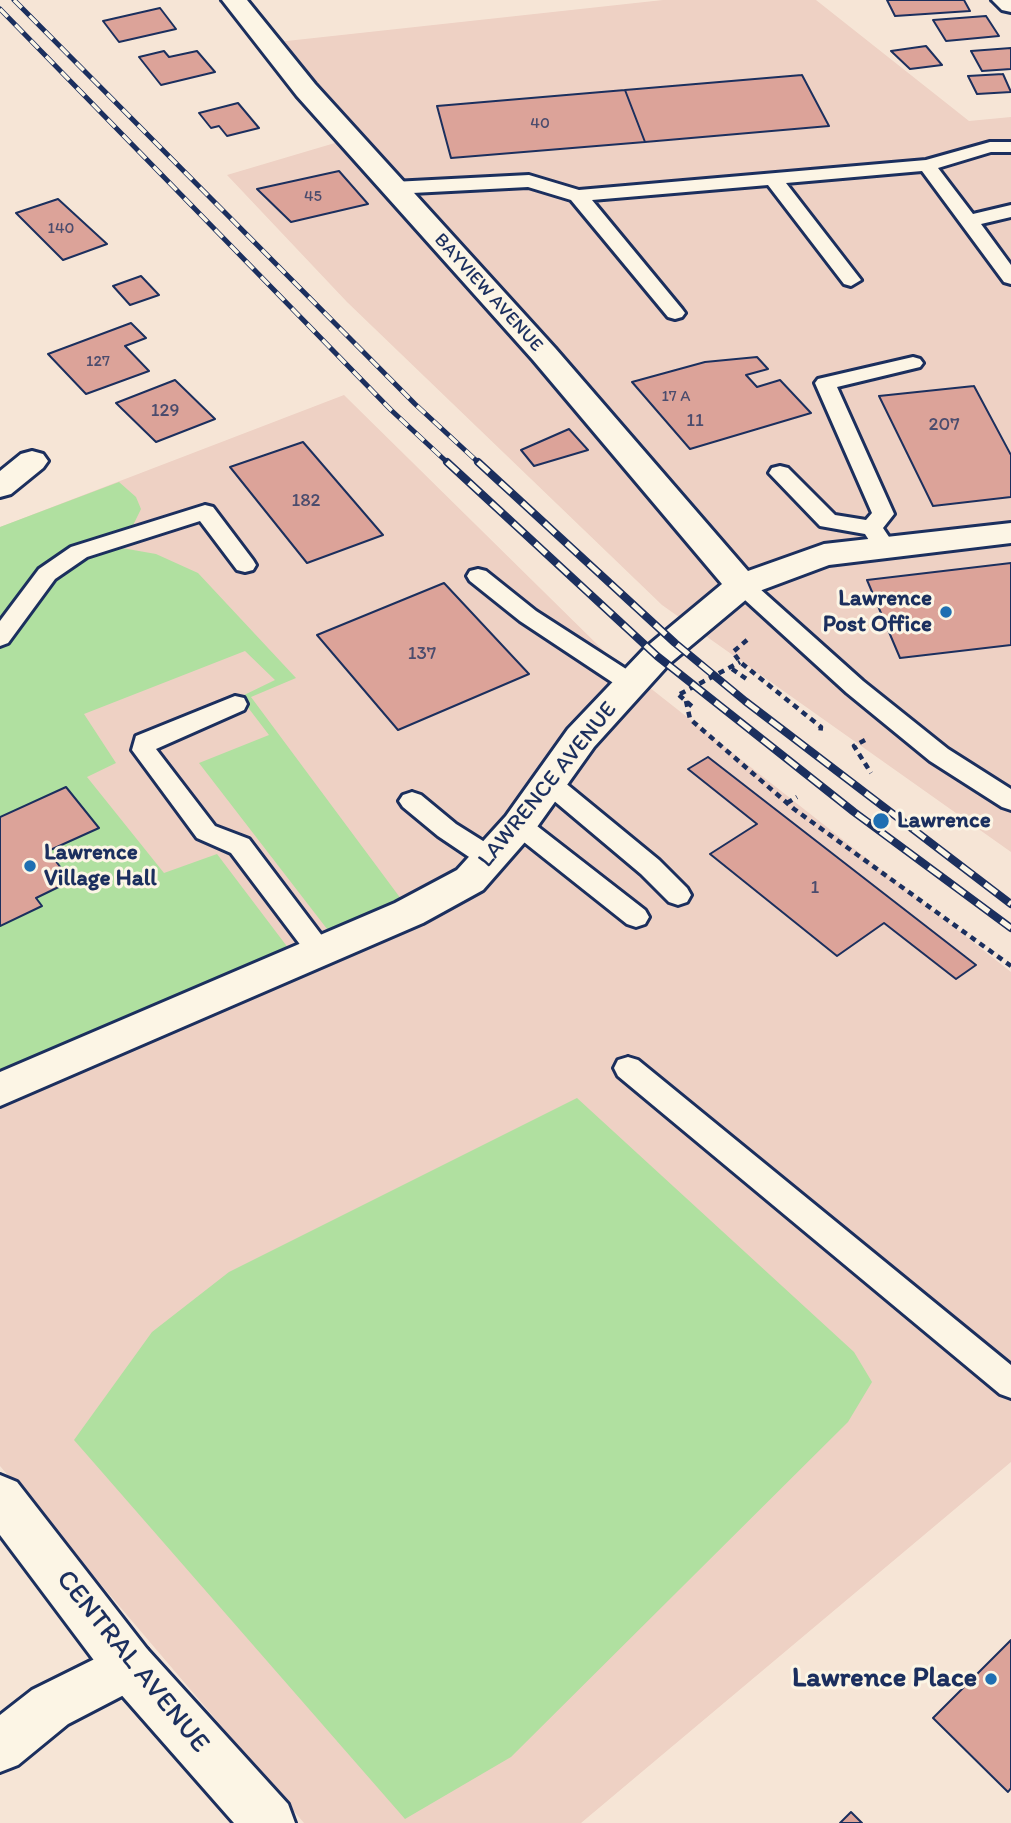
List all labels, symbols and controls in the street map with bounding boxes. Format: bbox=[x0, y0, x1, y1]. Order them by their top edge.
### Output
house number: 40 bbox=[530, 114, 550, 134]
house number: 45 bbox=[304, 187, 322, 207]
house number: 140 bbox=[48, 219, 74, 239]
street label: BAYVIEW AVENUE bbox=[429, 229, 547, 357]
house number: 127 bbox=[86, 352, 110, 372]
house number: 17 A bbox=[661, 387, 691, 407]
house number: 129 bbox=[151, 400, 179, 422]
house number: 11 bbox=[686, 410, 704, 432]
house number: 207 bbox=[928, 414, 960, 436]
house number: 182 bbox=[291, 490, 321, 512]
place label: Lawrence Post Office bbox=[823, 585, 932, 639]
marker: Lawrence Post Office bbox=[938, 604, 954, 620]
house number: 137 bbox=[408, 643, 436, 665]
street label: LAWRENCE AVENUE bbox=[473, 697, 623, 873]
place label: Lawrence bbox=[897, 807, 991, 835]
marker: Lawrence bbox=[871, 811, 891, 831]
place label: Lawrence Village Hall bbox=[44, 839, 157, 893]
marker: Lawrence Village Hall bbox=[22, 858, 38, 874]
house number: 1 bbox=[811, 877, 819, 899]
street label: CENTRAL AVENUE bbox=[48, 1564, 216, 1760]
place label: Lawrence Place bbox=[792, 1662, 977, 1696]
marker: Lawrence Place bbox=[983, 1671, 999, 1687]

